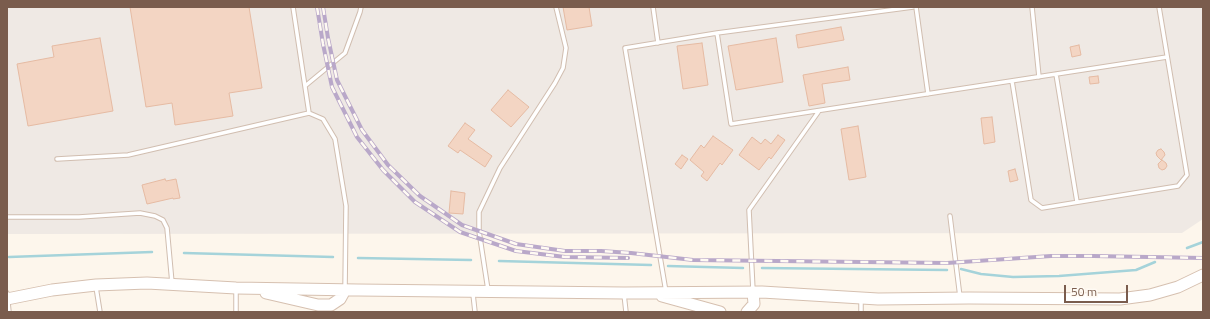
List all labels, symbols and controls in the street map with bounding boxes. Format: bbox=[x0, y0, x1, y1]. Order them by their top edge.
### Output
scale bar bbox=[1066, 277, 1130, 303]
text: 50 m bbox=[1071, 282, 1097, 301]

